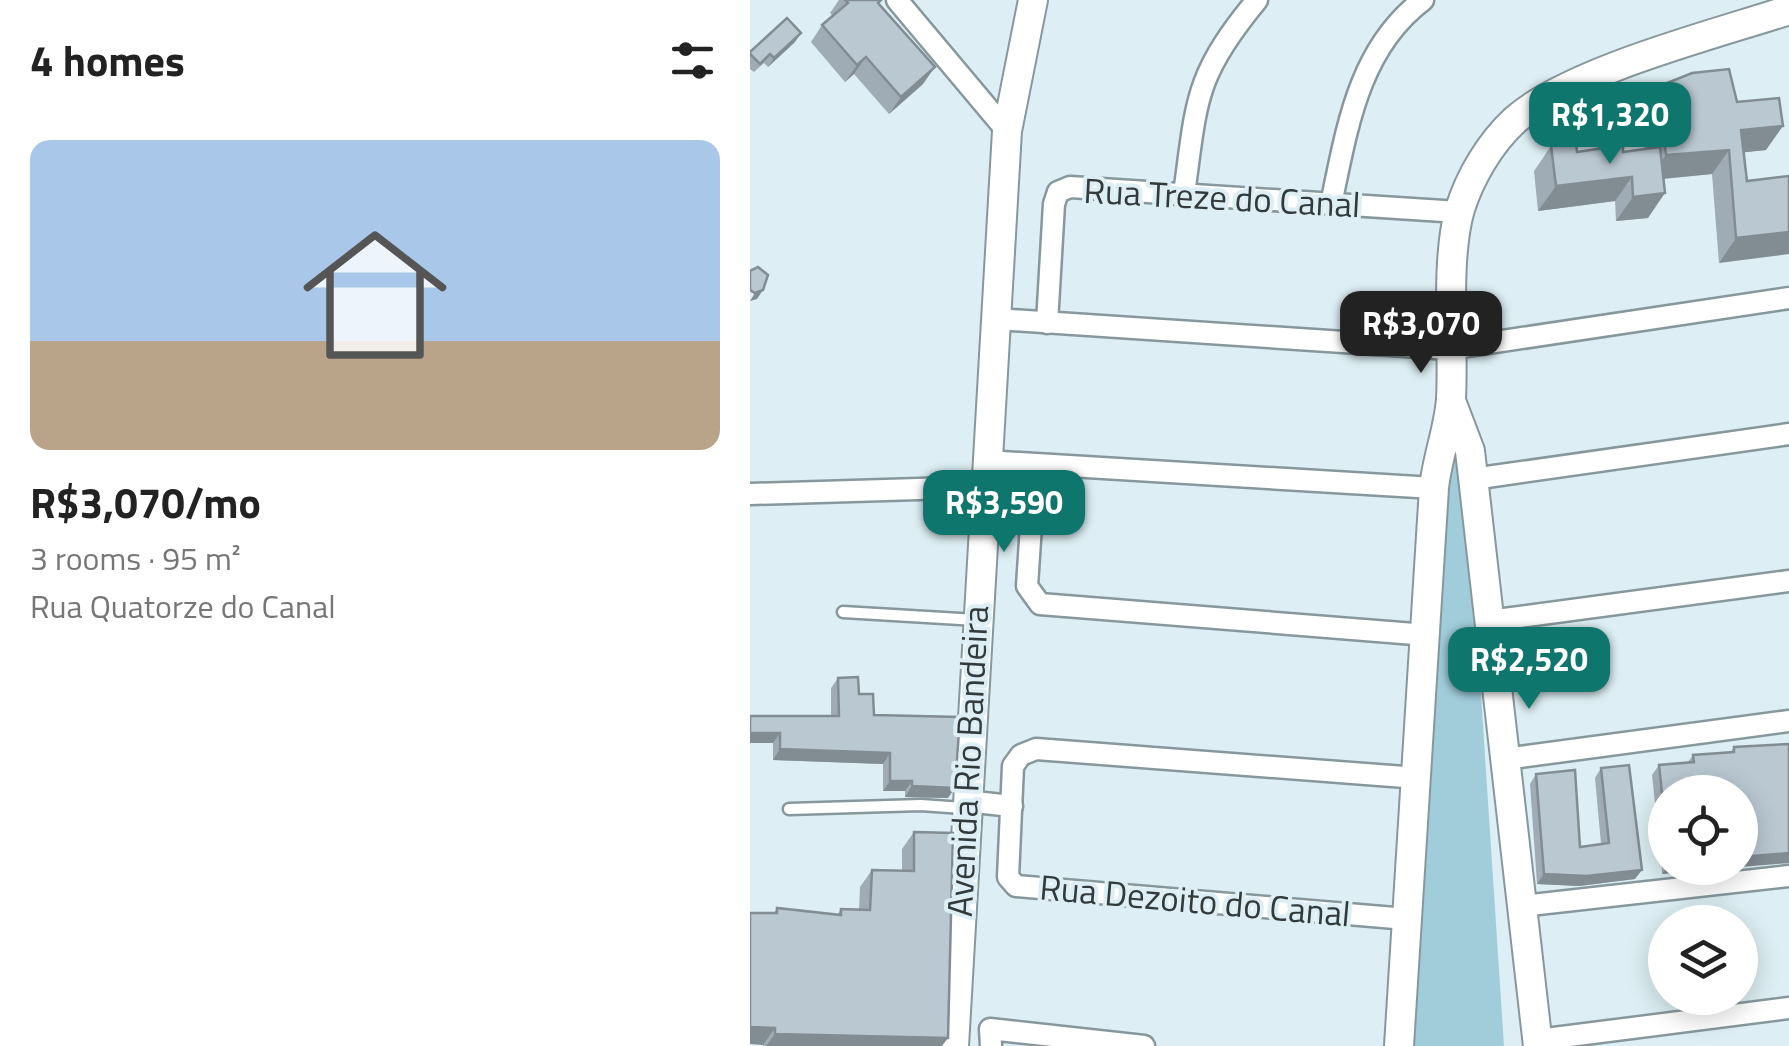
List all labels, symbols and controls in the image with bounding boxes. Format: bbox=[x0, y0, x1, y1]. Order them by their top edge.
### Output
text: 4 homes bbox=[30, 28, 185, 92]
icon: filters bbox=[665, 33, 720, 88]
pin: R$1,320 bbox=[1518, 82, 1702, 167]
text: R$1,320 bbox=[1551, 90, 1669, 138]
street label: Rua Treze do Canal bbox=[1082, 163, 1362, 231]
icon: home bbox=[285, 205, 465, 385]
pin: R$3,070 bbox=[1329, 291, 1513, 376]
text: R$3,070 bbox=[1362, 299, 1480, 347]
text: R$3,070/mo bbox=[30, 470, 261, 534]
pin: R$3,590 bbox=[912, 470, 1096, 555]
text: R$3,590 bbox=[945, 478, 1063, 526]
text: 3 rooms · 95 m² bbox=[30, 534, 241, 582]
text: Rua Quatorze do Canal bbox=[30, 582, 336, 630]
street label: Avenida Rio Bandeira bbox=[932, 604, 1002, 918]
pin: R$2,520 bbox=[1437, 627, 1621, 712]
text: R$2,520 bbox=[1470, 635, 1588, 683]
map controls bbox=[1648, 775, 1758, 1015]
button: locate bbox=[1648, 775, 1758, 885]
street label: Rua Dezoito do Canal bbox=[1037, 860, 1353, 940]
button: layers bbox=[1648, 905, 1758, 1015]

